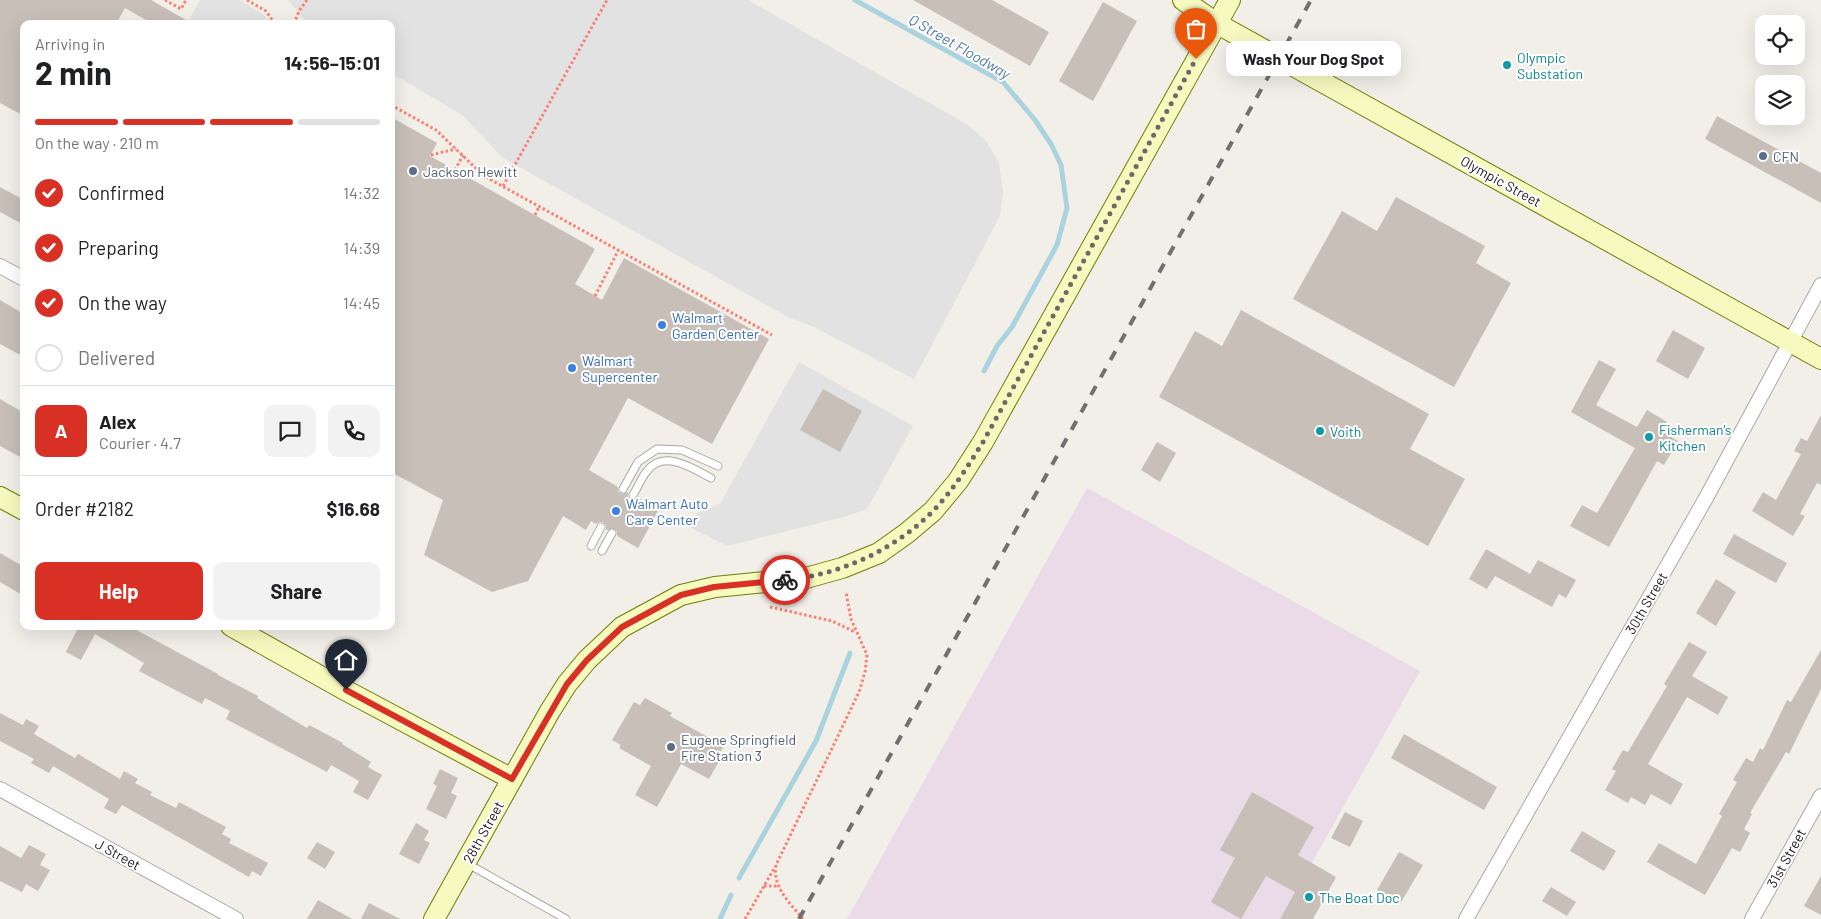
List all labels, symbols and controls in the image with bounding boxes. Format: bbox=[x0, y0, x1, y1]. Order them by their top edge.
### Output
pin bbox=[1175, 8, 1217, 59]
water label: Q Street Floodway bbox=[906, 10, 1015, 83]
icon: bag bbox=[1182, 15, 1210, 43]
map controls bbox=[1755, 15, 1805, 125]
button: locate bbox=[1755, 15, 1805, 65]
text: Arriving in bbox=[35, 34, 105, 53]
callout: Wash Your Dog Spot bbox=[1226, 42, 1401, 76]
text: Wash Your Dog Spot bbox=[1243, 49, 1384, 68]
place label: Olympic Substation bbox=[1517, 49, 1583, 82]
text: 14:56–15:01 bbox=[284, 51, 380, 74]
text: 2 min bbox=[35, 53, 112, 91]
marker: Olympic Substation bbox=[1501, 59, 1513, 71]
button: layers bbox=[1755, 75, 1805, 125]
text: On the way · 210 m bbox=[35, 133, 159, 152]
place label: CFN bbox=[1773, 148, 1799, 165]
marker: CFN bbox=[1757, 150, 1769, 162]
street label: Olympic Street bbox=[1458, 152, 1544, 210]
place label: Jackson Hewitt bbox=[423, 163, 517, 180]
marker: Jackson Hewitt bbox=[407, 165, 419, 177]
icon: check bbox=[35, 179, 63, 207]
text: Confirmed bbox=[78, 181, 165, 204]
text: 14:32 bbox=[343, 183, 380, 202]
icon: check bbox=[35, 234, 63, 262]
text: Preparing bbox=[78, 236, 159, 259]
text: 14:39 bbox=[344, 238, 380, 257]
icon: check bbox=[35, 289, 63, 317]
text: On the way bbox=[78, 291, 167, 314]
text: 14:45 bbox=[343, 293, 380, 312]
place label: Walmart Garden Center bbox=[672, 309, 759, 342]
marker: Walmart Garden Center bbox=[656, 319, 668, 331]
text: Delivered bbox=[78, 346, 155, 369]
place label: Walmart Supercenter bbox=[582, 352, 658, 385]
marker: Walmart Supercenter bbox=[566, 362, 578, 374]
button: chat bbox=[264, 405, 316, 457]
button: phone bbox=[328, 405, 380, 457]
text: Alex bbox=[99, 410, 137, 433]
text: A bbox=[55, 419, 67, 442]
place label: Fisherman’s Kitchen bbox=[1659, 421, 1732, 454]
place label: Voith bbox=[1330, 423, 1361, 440]
marker: Voith bbox=[1314, 425, 1326, 437]
marker: Fisherman’s Kitchen bbox=[1643, 431, 1655, 443]
text: Courier · 4.7 bbox=[99, 433, 181, 452]
place label: Walmart Auto Care Center bbox=[626, 495, 708, 528]
text: Order #2182 bbox=[35, 497, 134, 520]
text: $16.68 bbox=[327, 497, 380, 520]
marker: Walmart Auto Care Center bbox=[610, 505, 622, 517]
courier bbox=[760, 555, 810, 605]
button: Help bbox=[35, 562, 203, 620]
button: Share bbox=[213, 562, 380, 620]
icon: bike bbox=[771, 566, 799, 594]
street label: 30th Street bbox=[1621, 569, 1671, 637]
pin bbox=[325, 639, 367, 690]
icon: home bbox=[332, 646, 360, 674]
place label: Eugene Springfield Fire Station 3 bbox=[681, 731, 796, 764]
marker: Eugene Springfield Fire Station 3 bbox=[665, 741, 677, 753]
street label: 28th Street bbox=[459, 798, 507, 866]
street label: 31st Street bbox=[1763, 826, 1809, 890]
street label: J Street bbox=[92, 835, 144, 873]
place label: The Boat Doc bbox=[1319, 889, 1400, 906]
marker: The Boat Doc bbox=[1303, 891, 1315, 903]

